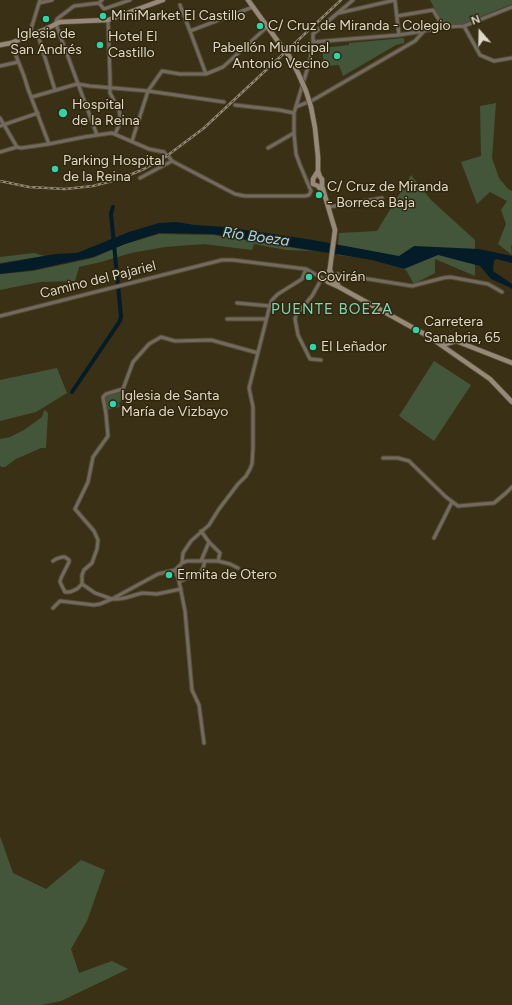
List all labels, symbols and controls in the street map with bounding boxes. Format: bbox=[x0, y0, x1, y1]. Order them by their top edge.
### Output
place label: MiniMarket El Castillo bbox=[111, 8, 245, 24]
marker: MiniMarket El Castillo bbox=[98, 11, 108, 21]
north arrow bbox=[460, 12, 500, 52]
text: N bbox=[469, 13, 482, 28]
marker: Iglesia de San Andrés bbox=[41, 14, 51, 24]
place label: C/ Cruz de Miranda - Colegio bbox=[268, 18, 451, 34]
marker: C/ Cruz de Miranda - Colegio bbox=[255, 21, 265, 31]
place label: Iglesia de San Andrés bbox=[10, 26, 82, 58]
place label: Hotel El Castillo bbox=[108, 29, 157, 62]
marker: Hotel El Castillo bbox=[95, 40, 105, 50]
place label: Pabellón Municipal Antonio Vecino bbox=[212, 40, 329, 72]
marker: Pabellón Municipal Antonio Vecino bbox=[332, 51, 342, 61]
place label: Hospital de la Reina bbox=[72, 97, 140, 130]
marker: Hospital de la Reina bbox=[57, 107, 69, 119]
place label: Parking Hospital de la Reina bbox=[63, 153, 165, 186]
marker: Parking Hospital de la Reina bbox=[50, 164, 60, 174]
place label: C/ Cruz de Miranda - Borreca Baja bbox=[327, 179, 448, 212]
marker: C/ Cruz de Miranda - Borreca Baja bbox=[314, 190, 324, 200]
water label: Río Boeza bbox=[221, 223, 291, 251]
street label: Camino del Pajariel bbox=[38, 257, 158, 303]
place label: Covirán bbox=[317, 269, 365, 285]
marker: Covirán bbox=[304, 272, 314, 282]
district label: PUENTE BOEZA bbox=[271, 301, 393, 319]
place label: Carretera Sanabria, 65 bbox=[424, 314, 501, 346]
marker: Carretera Sanabria, 65 bbox=[411, 325, 421, 335]
place label: El Leñador bbox=[321, 339, 387, 355]
marker: El Leñador bbox=[308, 342, 318, 352]
place label: Iglesia de Santa María de Vizbayo bbox=[121, 388, 228, 420]
marker: Iglesia de Santa María de Vizbayo bbox=[108, 399, 118, 409]
place label: Ermita de Otero bbox=[177, 567, 277, 583]
marker: Ermita de Otero bbox=[164, 570, 174, 580]

